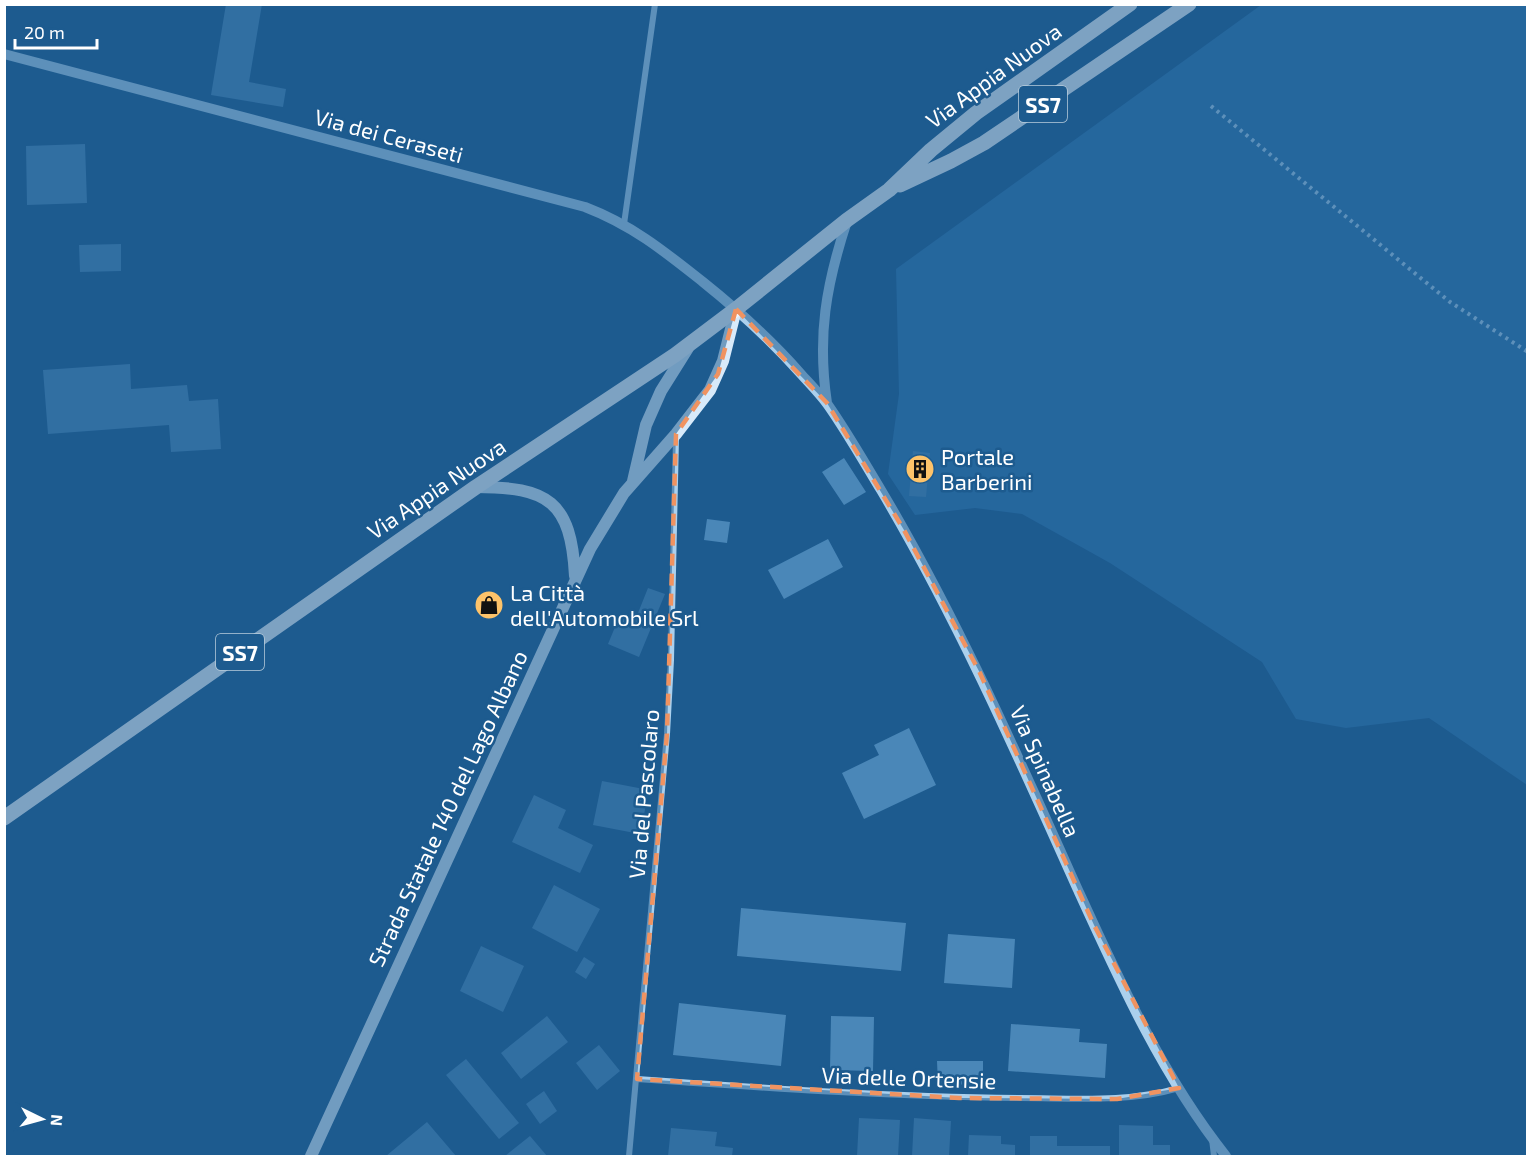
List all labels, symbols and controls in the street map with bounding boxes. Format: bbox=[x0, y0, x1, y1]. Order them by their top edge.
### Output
scale bar bbox=[15, 12, 98, 50]
street label: Via Appia Nuova bbox=[920, 17, 1066, 133]
text: 20 m bbox=[24, 21, 65, 43]
road number: SS7 bbox=[1019, 86, 1067, 122]
street label: Via dei Ceraseti bbox=[312, 103, 466, 167]
street label: Via Appia Nuova bbox=[362, 432, 510, 544]
place label: Portale Barberini bbox=[941, 443, 1032, 494]
building icon: Portale Barberini bbox=[904, 453, 936, 485]
place label: La Città dell'Automobile Srl bbox=[510, 579, 699, 630]
shop icon: La Città dell'Automobile Srl bbox=[473, 589, 505, 621]
road number: SS7 bbox=[216, 634, 264, 670]
street label: Strada Statale 140 del Lago Albano bbox=[362, 646, 532, 970]
street label: Via Spinabella bbox=[1005, 701, 1087, 841]
street label: Via del Pascolaro bbox=[623, 708, 663, 880]
street label: Via delle Ortensie bbox=[821, 1061, 997, 1093]
north arrow bbox=[12, 1089, 72, 1149]
text: N bbox=[47, 1114, 67, 1127]

